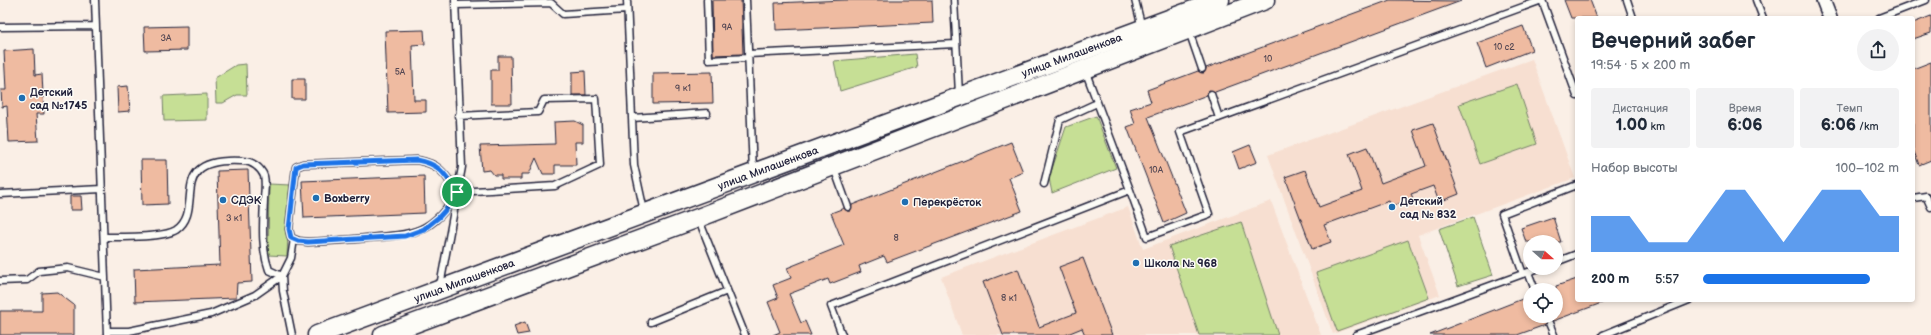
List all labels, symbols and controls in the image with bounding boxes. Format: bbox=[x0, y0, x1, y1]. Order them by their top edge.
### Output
house number: 9А bbox=[722, 22, 733, 33]
text: Вечерний забег bbox=[1591, 28, 1755, 55]
button: share bbox=[1857, 29, 1899, 71]
street label: улица Милашенкова bbox=[1020, 30, 1124, 80]
house number: 3А bbox=[161, 33, 172, 44]
house number: 10 с2 bbox=[1494, 42, 1515, 53]
house number: 10 bbox=[1264, 54, 1272, 65]
text: 19:54 · 5 × 200 m bbox=[1591, 57, 1690, 73]
house number: 5А bbox=[395, 67, 406, 78]
house number: 9 к1 bbox=[675, 83, 691, 94]
place label: Детский сад №1745 bbox=[30, 86, 88, 112]
marker: Детский сад №1745 bbox=[17, 93, 27, 103]
text: Дистанция bbox=[1612, 102, 1668, 115]
text: Время bbox=[1729, 102, 1761, 115]
text: Темп bbox=[1837, 102, 1863, 115]
text: 1.00 bbox=[1616, 115, 1648, 135]
text: 6:06 bbox=[1727, 115, 1763, 135]
text: 6:06 bbox=[1821, 115, 1856, 135]
text: km bbox=[1648, 120, 1665, 133]
text: /km bbox=[1856, 120, 1879, 133]
street label: улица Милашенкова bbox=[716, 143, 820, 192]
text: Набор высоты bbox=[1591, 160, 1678, 176]
text: 100–102 m bbox=[1836, 160, 1899, 176]
house number: 10А bbox=[1149, 165, 1164, 176]
pin bbox=[440, 175, 474, 209]
icon: arrive bbox=[446, 181, 468, 203]
place label: Boxberry bbox=[324, 192, 370, 205]
marker: Boxberry bbox=[311, 193, 321, 203]
place label: СДЭК bbox=[231, 194, 262, 207]
marker: СДЭК bbox=[218, 195, 228, 205]
place label: Детский сад № 832 bbox=[1400, 195, 1457, 221]
place label: Перекрёсток bbox=[913, 196, 981, 209]
marker: Перекрёсток bbox=[900, 197, 910, 207]
marker: Детский сад № 832 bbox=[1387, 202, 1397, 212]
house number: 3 к1 bbox=[226, 213, 242, 224]
house number: 8 bbox=[893, 233, 899, 244]
north arrow bbox=[1523, 235, 1563, 275]
map controls bbox=[1523, 235, 1563, 323]
street label: улица Милашенкова bbox=[412, 256, 517, 305]
place label: Школа № 968 bbox=[1144, 257, 1217, 270]
marker: Школа № 968 bbox=[1131, 258, 1141, 268]
text: 200 m bbox=[1591, 271, 1629, 287]
text: 5:57 bbox=[1655, 271, 1679, 287]
button: locate bbox=[1523, 283, 1563, 323]
house number: 8 к1 bbox=[1001, 293, 1017, 304]

